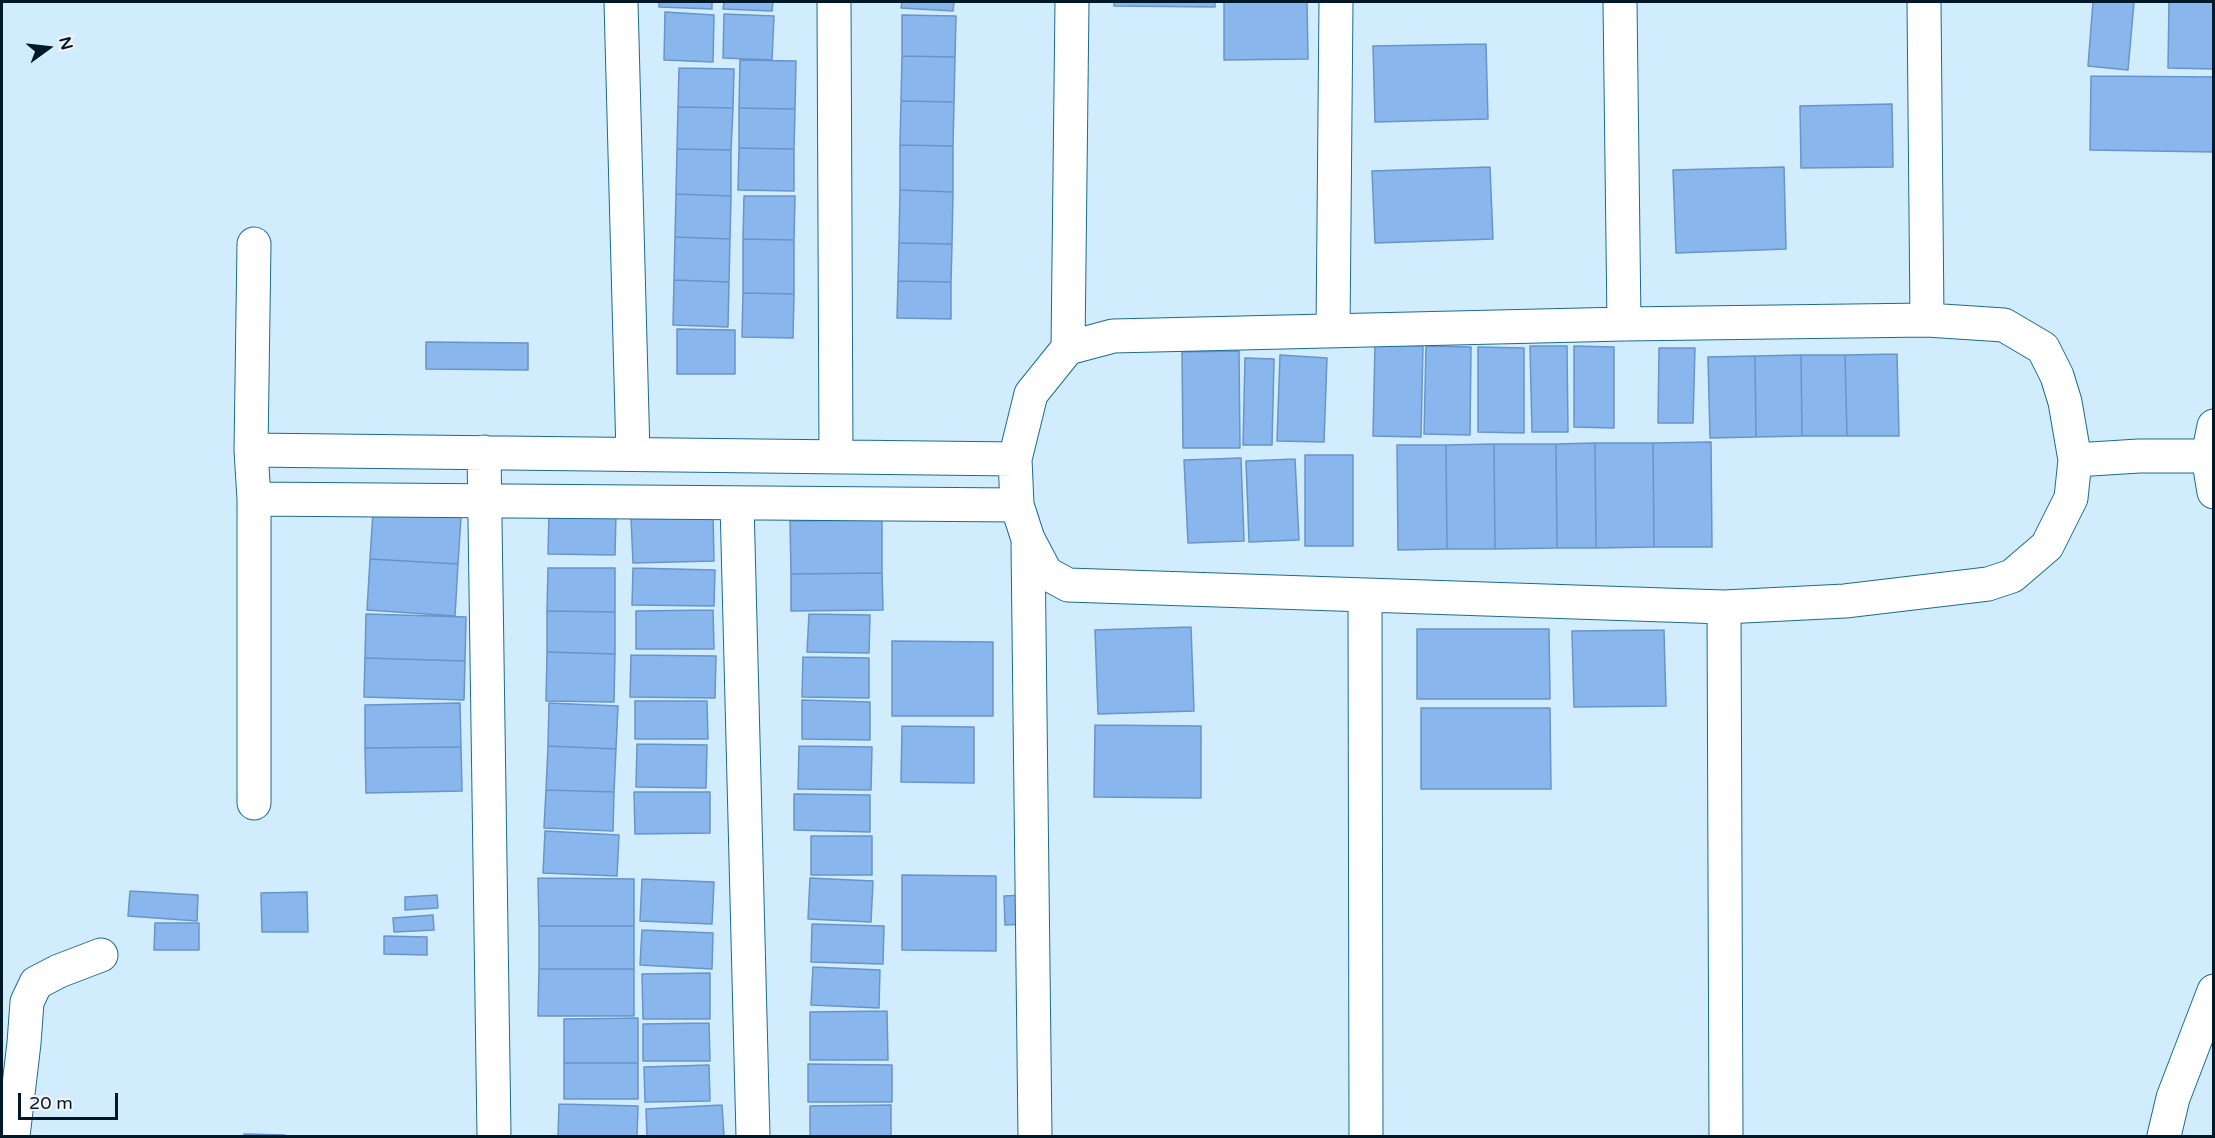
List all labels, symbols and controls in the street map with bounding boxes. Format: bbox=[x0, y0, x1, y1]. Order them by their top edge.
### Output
north arrow bbox=[18, 18, 78, 78]
text: N bbox=[54, 35, 77, 52]
scale bar bbox=[21, 1081, 122, 1119]
text: 20 m bbox=[29, 1092, 73, 1114]

